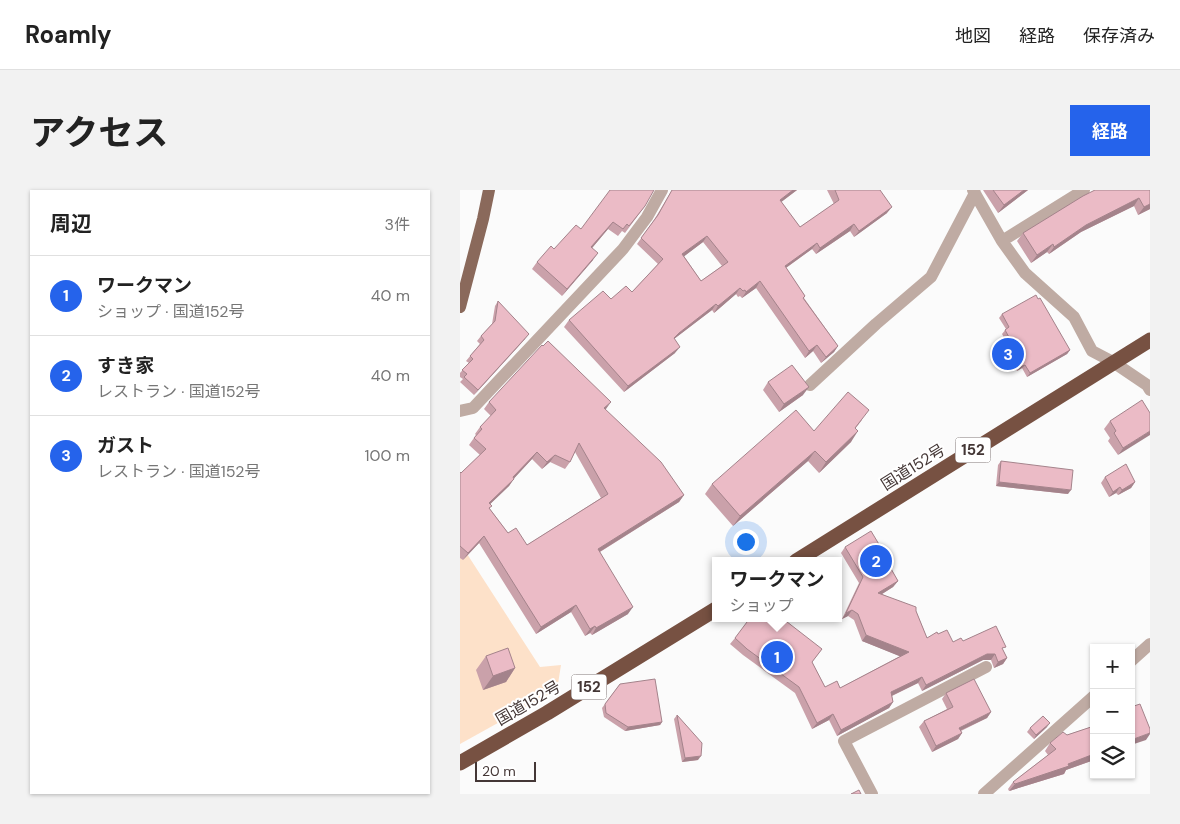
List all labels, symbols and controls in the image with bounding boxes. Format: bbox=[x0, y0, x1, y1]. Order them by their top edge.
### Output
text: Roamly bbox=[25, 19, 112, 50]
text: 地図 bbox=[955, 24, 991, 48]
text: 経路 bbox=[1019, 24, 1055, 48]
text: 保存済み bbox=[1083, 24, 1155, 48]
button: 経路 bbox=[1070, 105, 1150, 156]
text: アクセス bbox=[30, 110, 168, 156]
text: 周辺 bbox=[50, 210, 92, 238]
text: 3件 bbox=[385, 214, 410, 235]
text: ワークマン bbox=[97, 273, 192, 298]
text: 1 bbox=[63, 285, 69, 306]
text: 40 m bbox=[371, 285, 410, 306]
text: ショップ · 国道152号 bbox=[97, 301, 244, 322]
pin: 3 bbox=[992, 335, 1024, 373]
text: すき家 bbox=[97, 353, 154, 378]
text: 2 bbox=[61, 365, 71, 386]
text: 40 m bbox=[371, 365, 410, 386]
text: レストラン · 国道152号 bbox=[97, 381, 260, 402]
text: ガスト bbox=[97, 433, 154, 458]
road number: 152 bbox=[956, 438, 990, 462]
street label: 国道152号 bbox=[877, 439, 949, 495]
text: 3 bbox=[61, 445, 71, 466]
text: 100 m bbox=[365, 445, 410, 466]
text: レストラン · 国道152号 bbox=[97, 461, 260, 482]
your location bbox=[733, 529, 759, 555]
pin: 2 bbox=[860, 542, 892, 580]
popup bbox=[712, 557, 842, 622]
text: ワークマン bbox=[729, 567, 825, 592]
text: ショップ bbox=[729, 595, 794, 616]
pin: 1 bbox=[761, 638, 793, 676]
map controls bbox=[1090, 644, 1135, 779]
button: + bbox=[1090, 644, 1135, 689]
road number: 152 bbox=[572, 674, 606, 700]
street label: 国道152号 bbox=[492, 676, 564, 730]
button: − bbox=[1090, 689, 1135, 734]
button: layers bbox=[1090, 734, 1135, 779]
scale bar bbox=[475, 759, 536, 782]
text: 20 m bbox=[482, 762, 516, 780]

